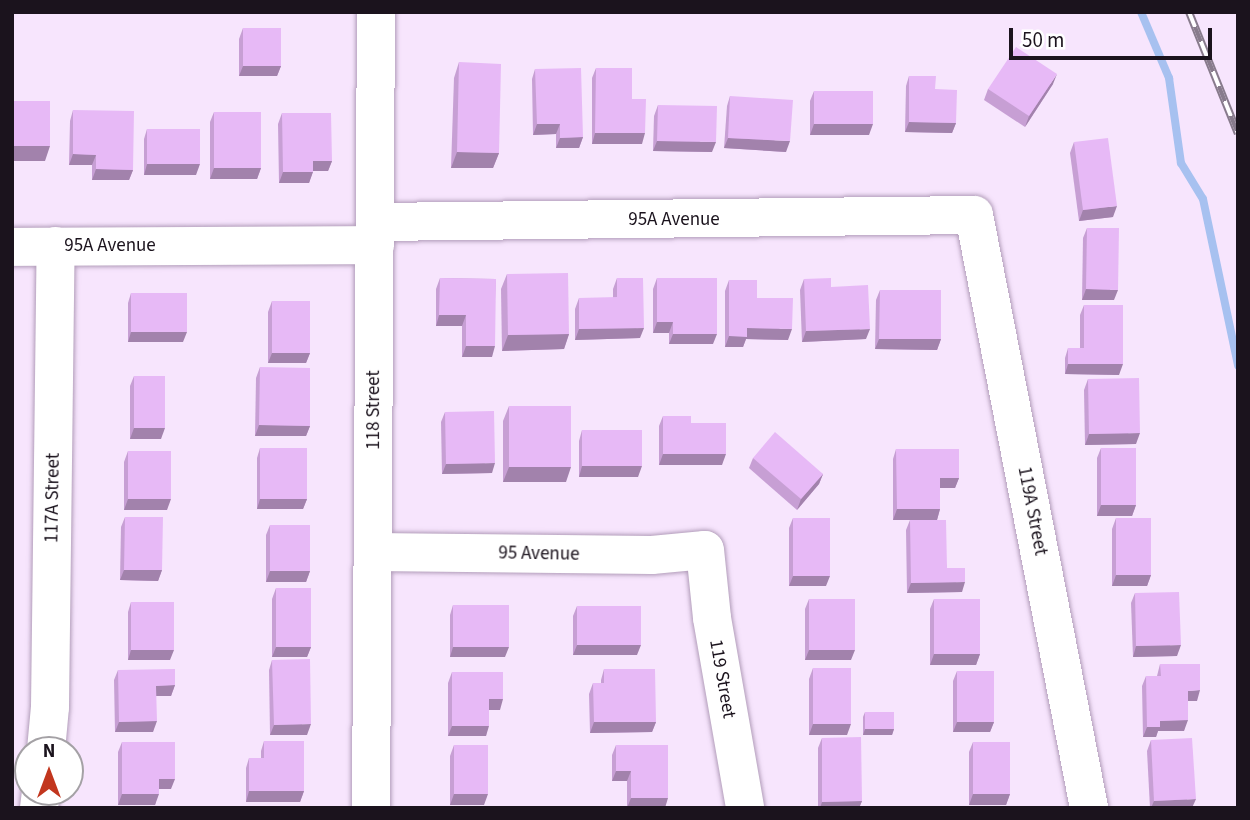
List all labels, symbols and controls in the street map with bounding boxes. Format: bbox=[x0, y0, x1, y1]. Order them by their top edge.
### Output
scale bar bbox=[1012, 14, 1215, 58]
text: 50 m bbox=[1022, 25, 1064, 55]
street label: 95A Avenue bbox=[628, 209, 720, 231]
street label: 95A Avenue bbox=[64, 235, 156, 257]
street label: 118 Street bbox=[363, 370, 385, 450]
street label: 117A Street bbox=[41, 453, 65, 543]
street label: 119A Street bbox=[1012, 465, 1052, 557]
street label: 95 Avenue bbox=[498, 542, 580, 566]
street label: 119 Street bbox=[704, 638, 740, 720]
north arrow bbox=[14, 736, 84, 806]
text: N bbox=[43, 738, 55, 765]

